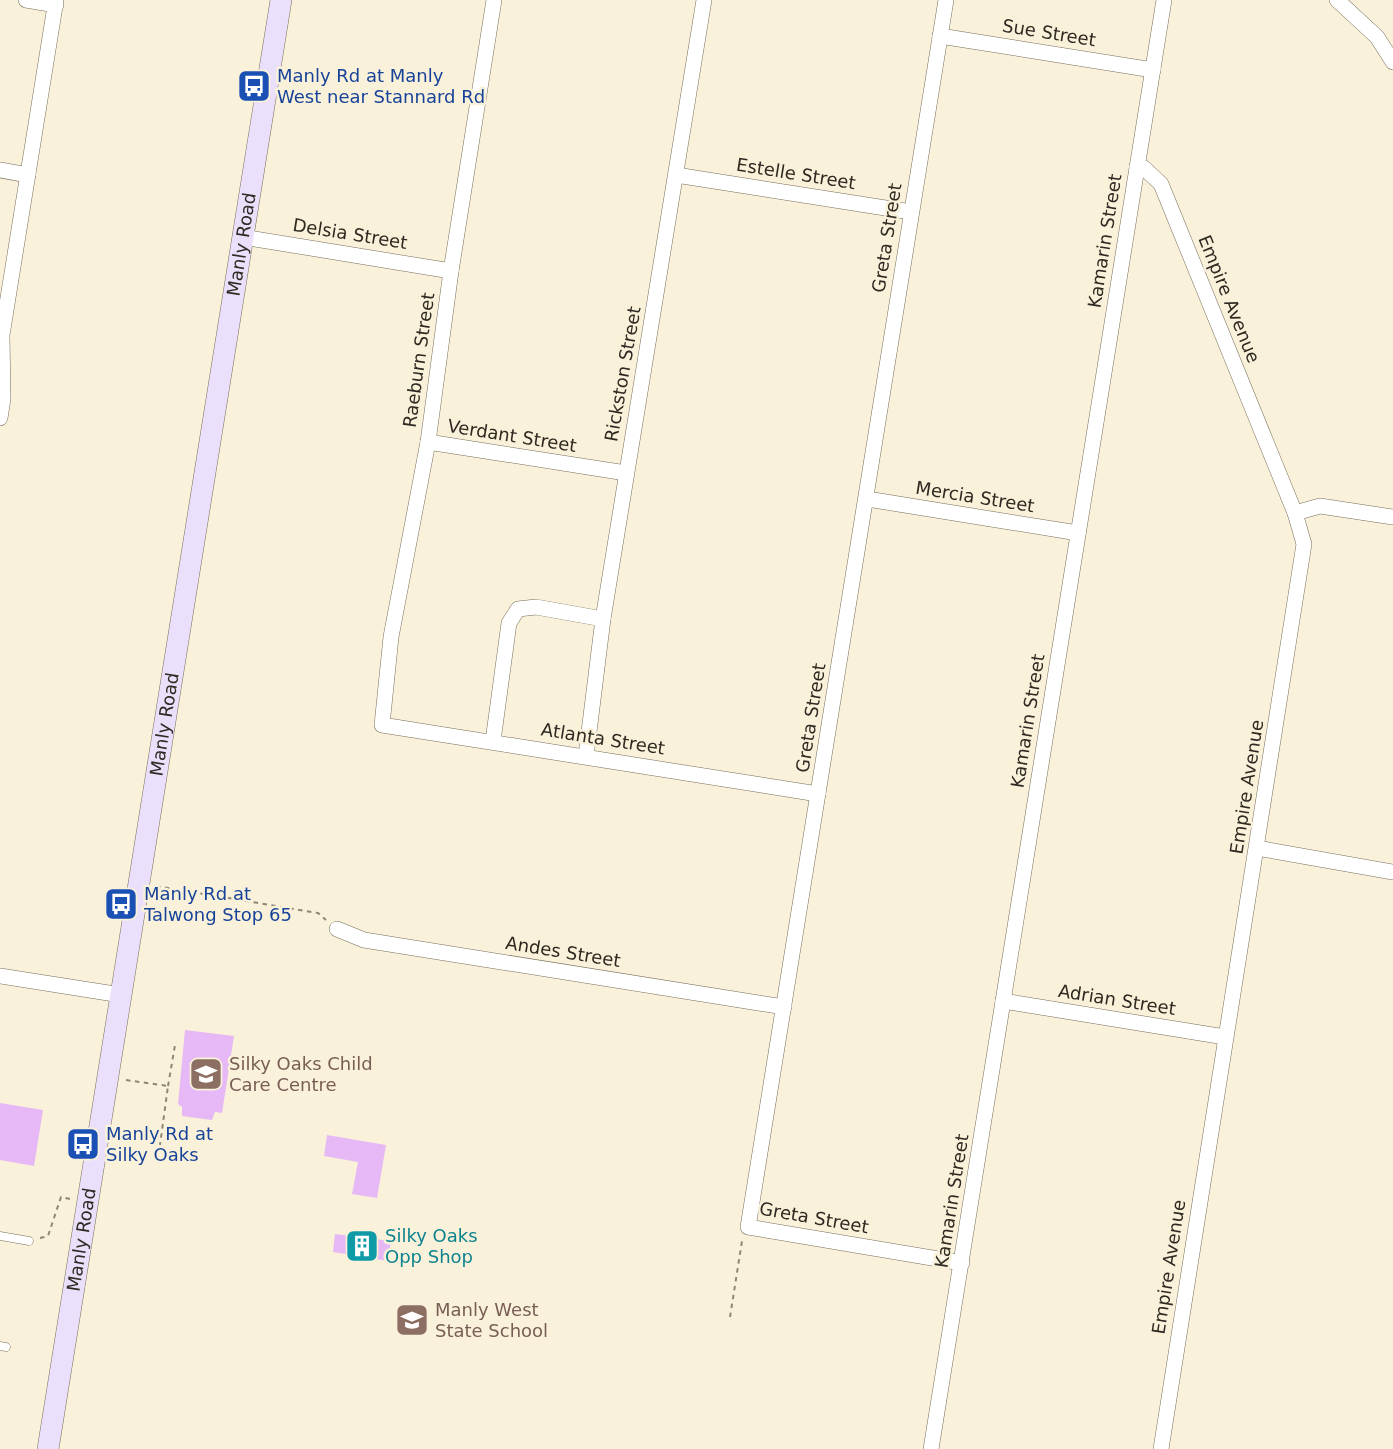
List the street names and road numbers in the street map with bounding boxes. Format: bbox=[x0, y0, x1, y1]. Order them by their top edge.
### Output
street label: Sue Street bbox=[1001, 15, 1097, 50]
street label: Estelle Street bbox=[735, 154, 857, 193]
street label: Kamarin Street bbox=[1084, 172, 1125, 309]
street label: Greta Street bbox=[867, 182, 906, 294]
street label: Manly Road bbox=[223, 191, 260, 298]
street label: Delsia Street bbox=[291, 214, 409, 253]
street label: Empire Avenue bbox=[1194, 232, 1265, 366]
street label: Raeburn Street bbox=[399, 291, 438, 429]
street label: Rickston Street bbox=[600, 305, 645, 443]
street label: Verdant Street bbox=[446, 415, 578, 456]
street label: Mercia Street bbox=[914, 477, 1036, 516]
street label: Kamarin Street bbox=[1007, 652, 1048, 789]
street label: Greta Street bbox=[791, 662, 830, 774]
street label: Manly Road bbox=[145, 671, 183, 778]
street label: Atlanta Street bbox=[540, 718, 666, 759]
street label: Empire Avenue bbox=[1225, 718, 1268, 856]
street label: Andes Street bbox=[504, 932, 622, 971]
street label: Adrian Street bbox=[1057, 980, 1177, 1019]
street label: Kamarin Street bbox=[931, 1132, 972, 1269]
street label: Manly Road bbox=[62, 1186, 100, 1293]
street label: Greta Street bbox=[758, 1198, 870, 1237]
street label: Empire Avenue bbox=[1147, 1198, 1190, 1336]

